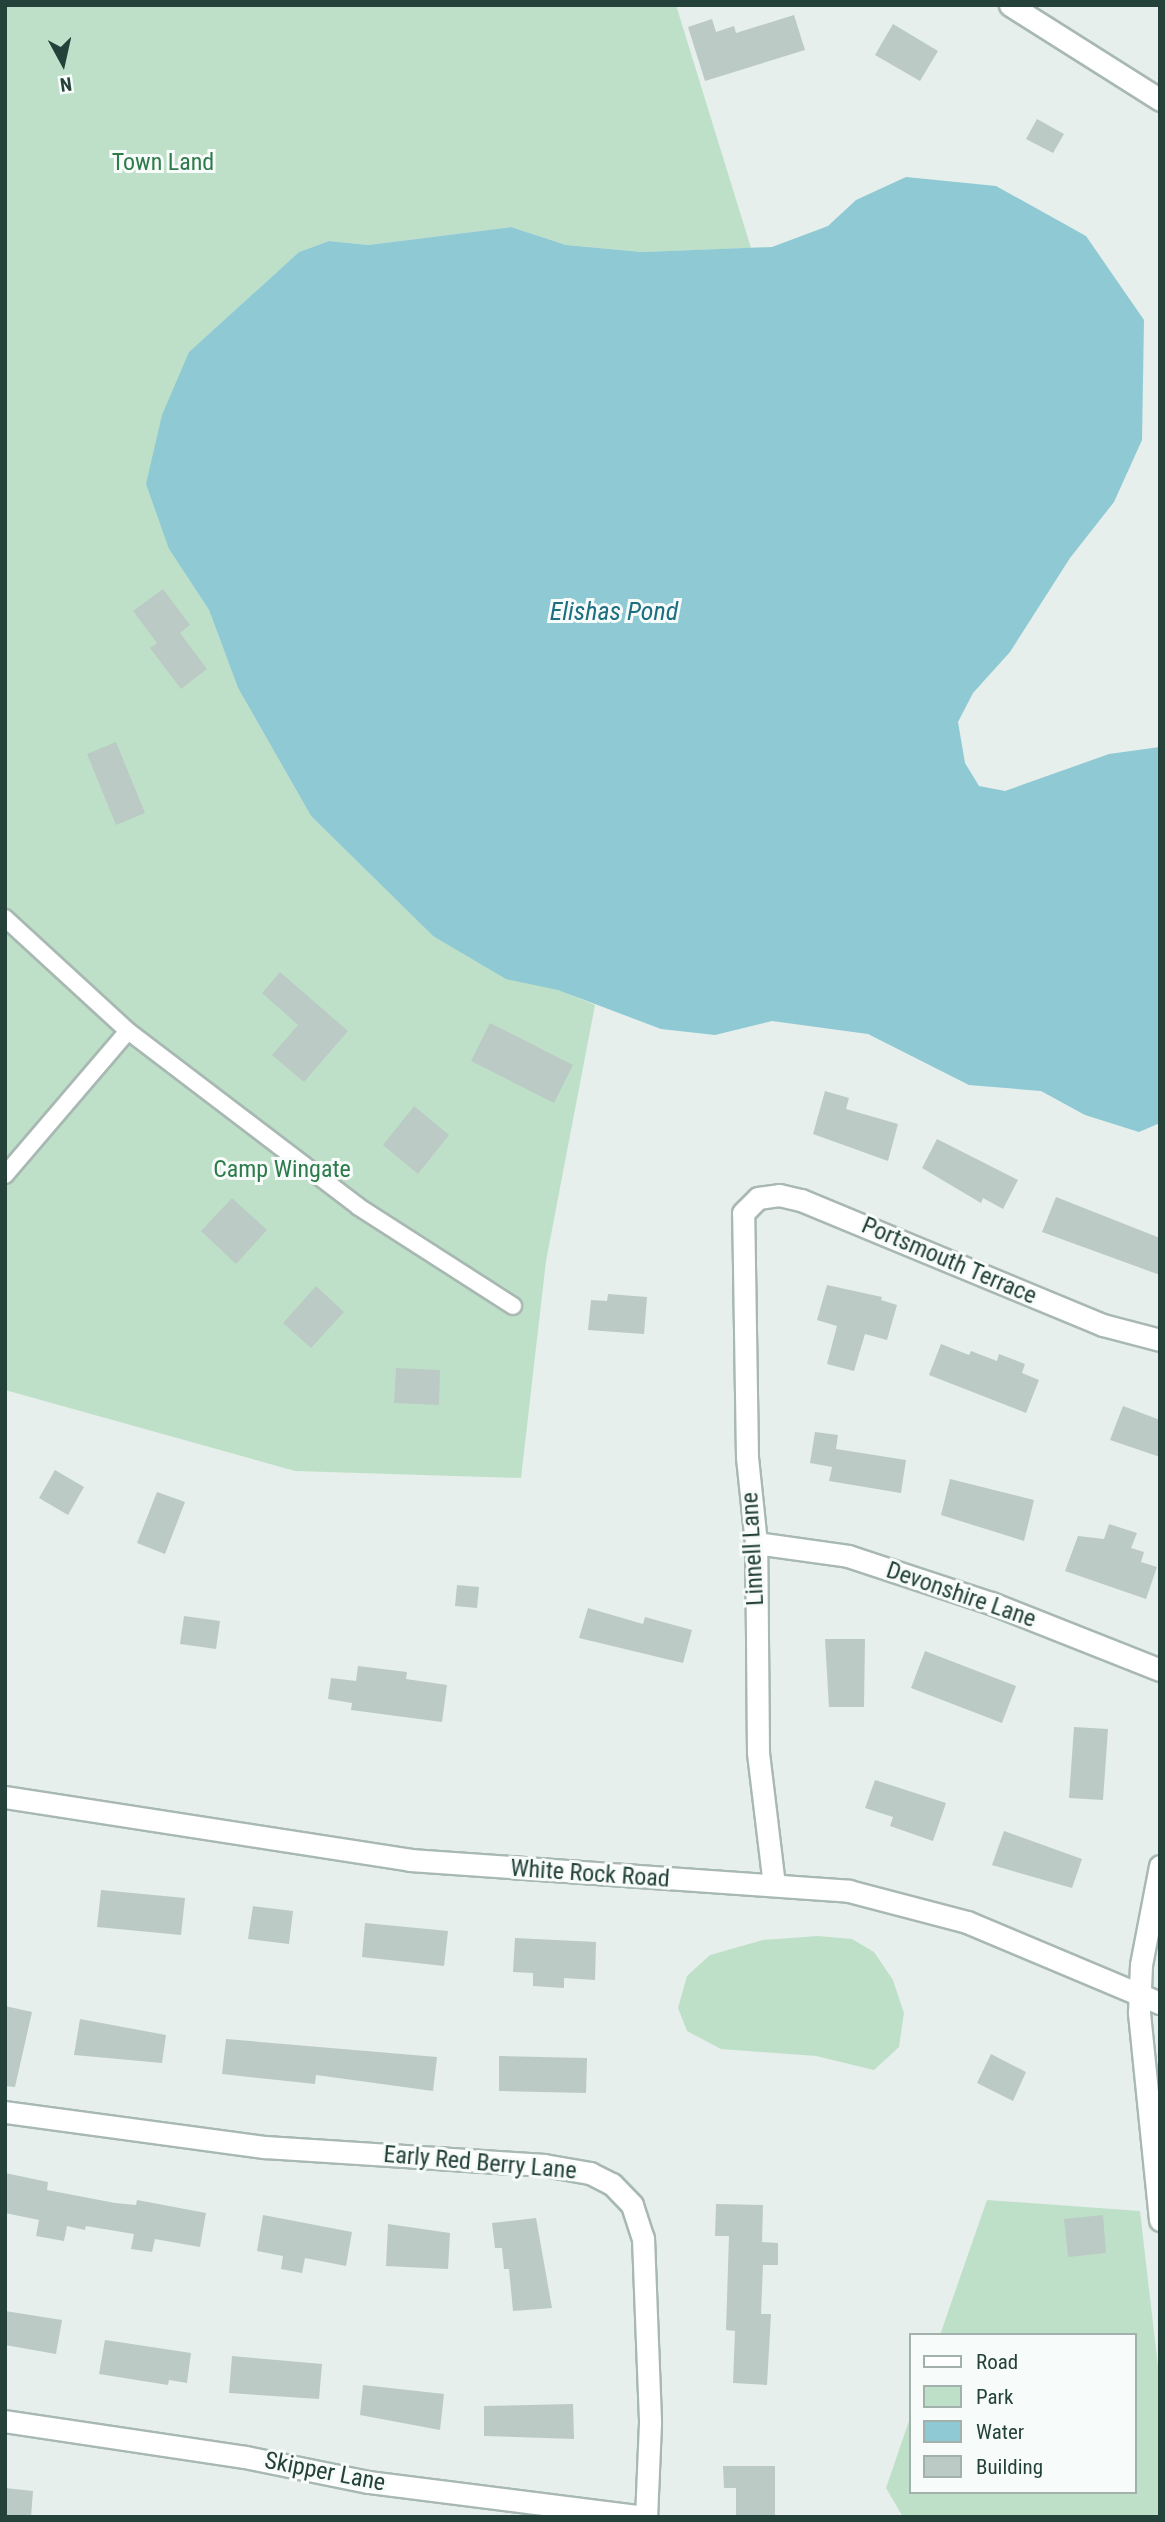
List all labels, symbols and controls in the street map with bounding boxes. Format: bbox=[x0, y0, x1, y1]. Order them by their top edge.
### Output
north arrow bbox=[28, 28, 98, 98]
text: N bbox=[59, 72, 73, 96]
park label: Town Land bbox=[112, 149, 214, 177]
water label: Elishas Pond bbox=[550, 596, 678, 628]
park label: Camp Wingate bbox=[213, 1156, 351, 1184]
street label: Portsmouth Terrace bbox=[857, 1211, 1041, 1311]
street label: Linnell Lane bbox=[736, 1491, 770, 1607]
street label: Devonshire Lane bbox=[882, 1556, 1040, 1634]
street label: White Rock Road bbox=[509, 1854, 671, 1894]
street label: Early Red Berry Lane bbox=[382, 2140, 578, 2186]
legend bbox=[909, 2333, 1137, 2494]
text: Road bbox=[976, 2350, 1018, 2374]
text: Park bbox=[976, 2385, 1013, 2409]
text: Water bbox=[976, 2420, 1024, 2444]
street label: Skipper Lane bbox=[262, 2446, 388, 2498]
text: Building bbox=[976, 2455, 1043, 2479]

